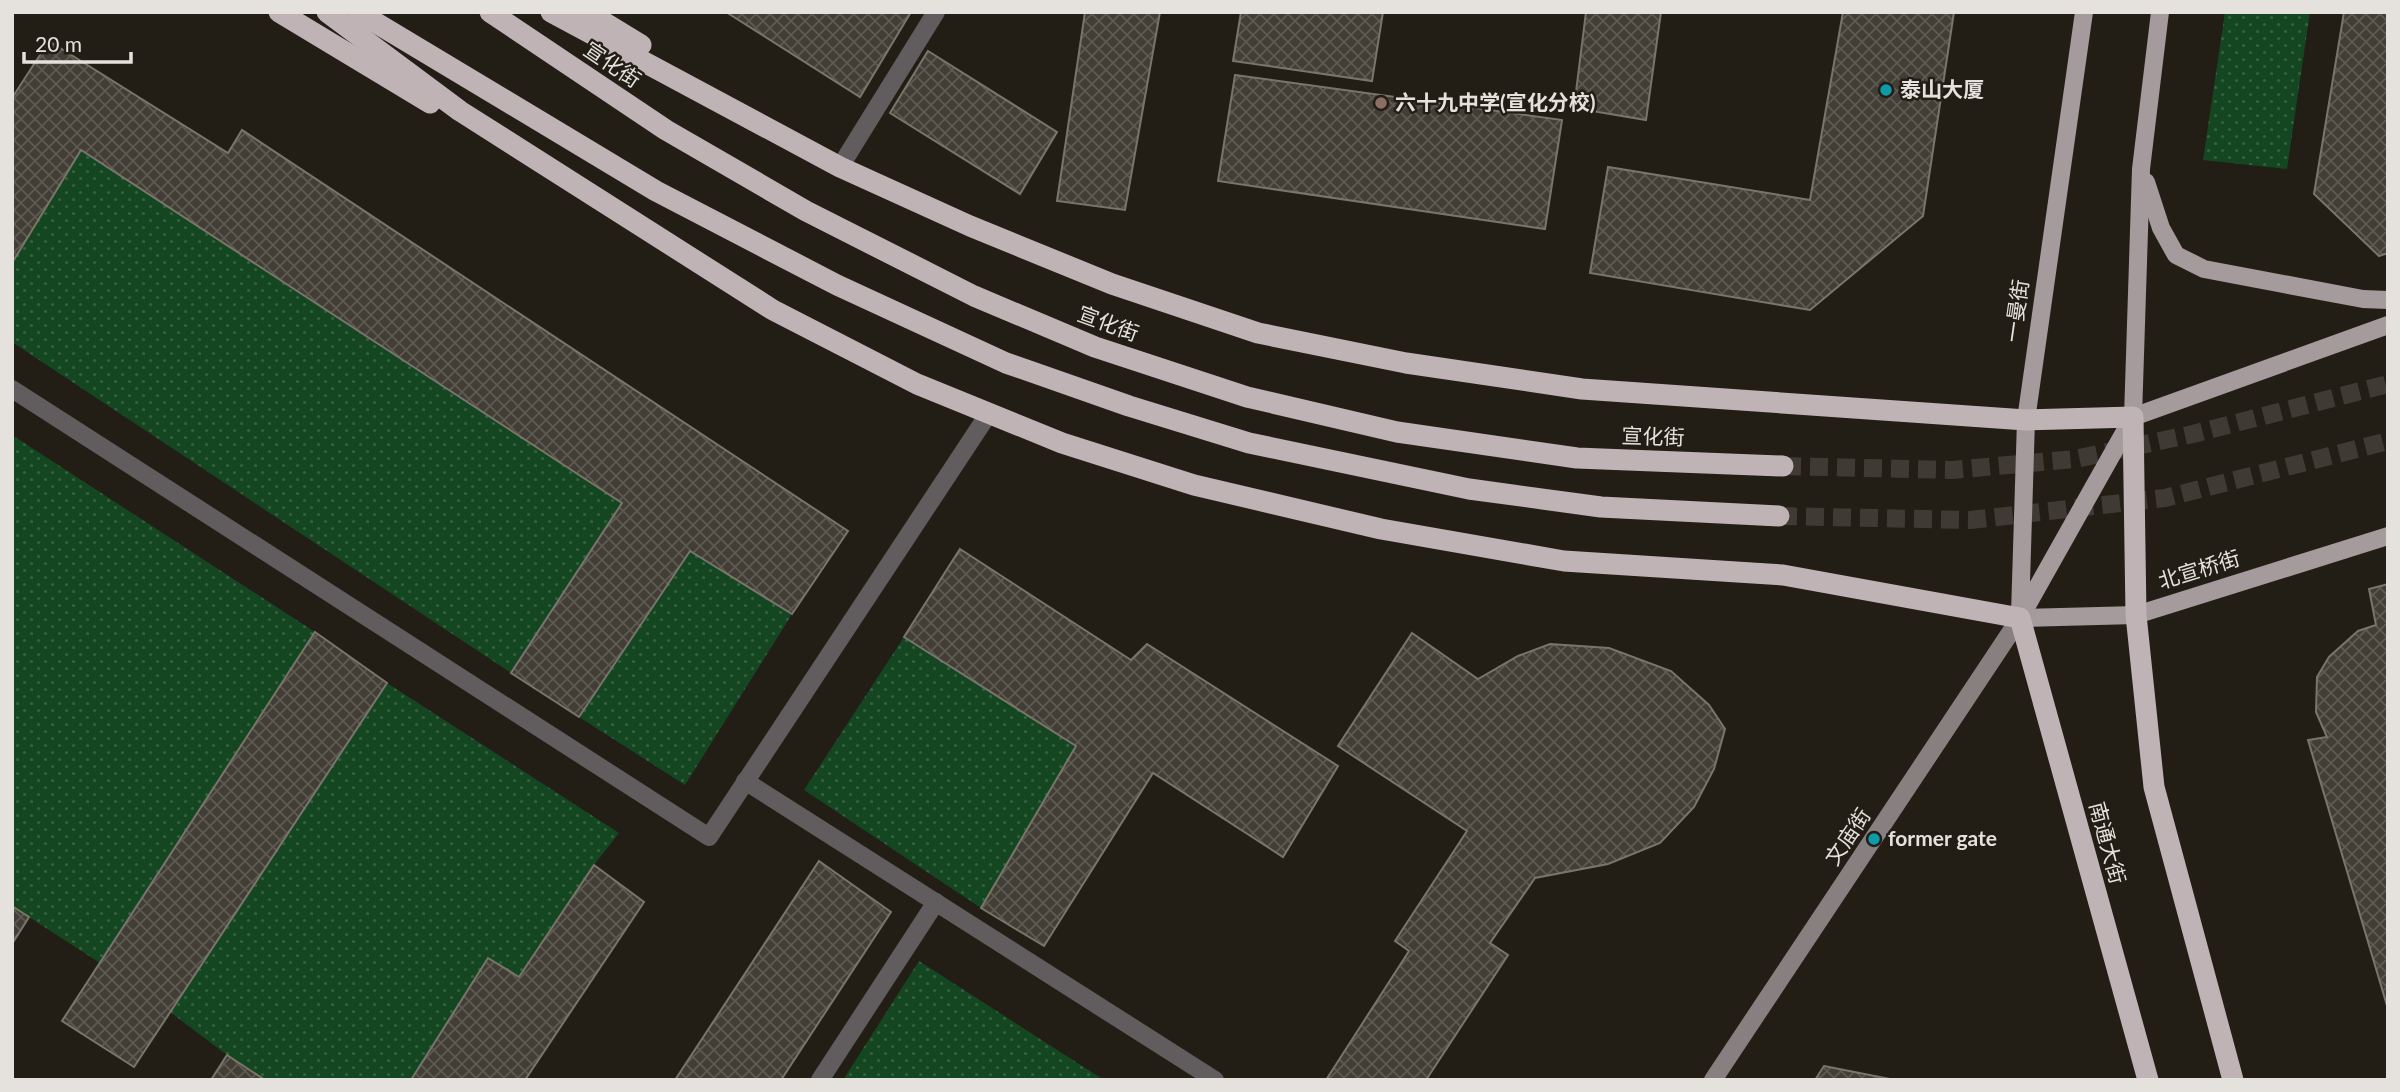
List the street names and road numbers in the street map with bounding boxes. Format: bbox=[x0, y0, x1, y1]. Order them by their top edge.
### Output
street label: 宣化街 bbox=[580, 36, 646, 92]
street label: 一曼街 bbox=[1999, 278, 2032, 344]
street label: 宣化街 bbox=[1075, 300, 1142, 345]
street label: 宣化街 bbox=[1621, 422, 1685, 449]
street label: 北宣桥街 bbox=[2155, 544, 2242, 593]
street label: 南通大街 bbox=[2086, 799, 2131, 886]
street label: 文庙街 bbox=[1819, 803, 1875, 869]

